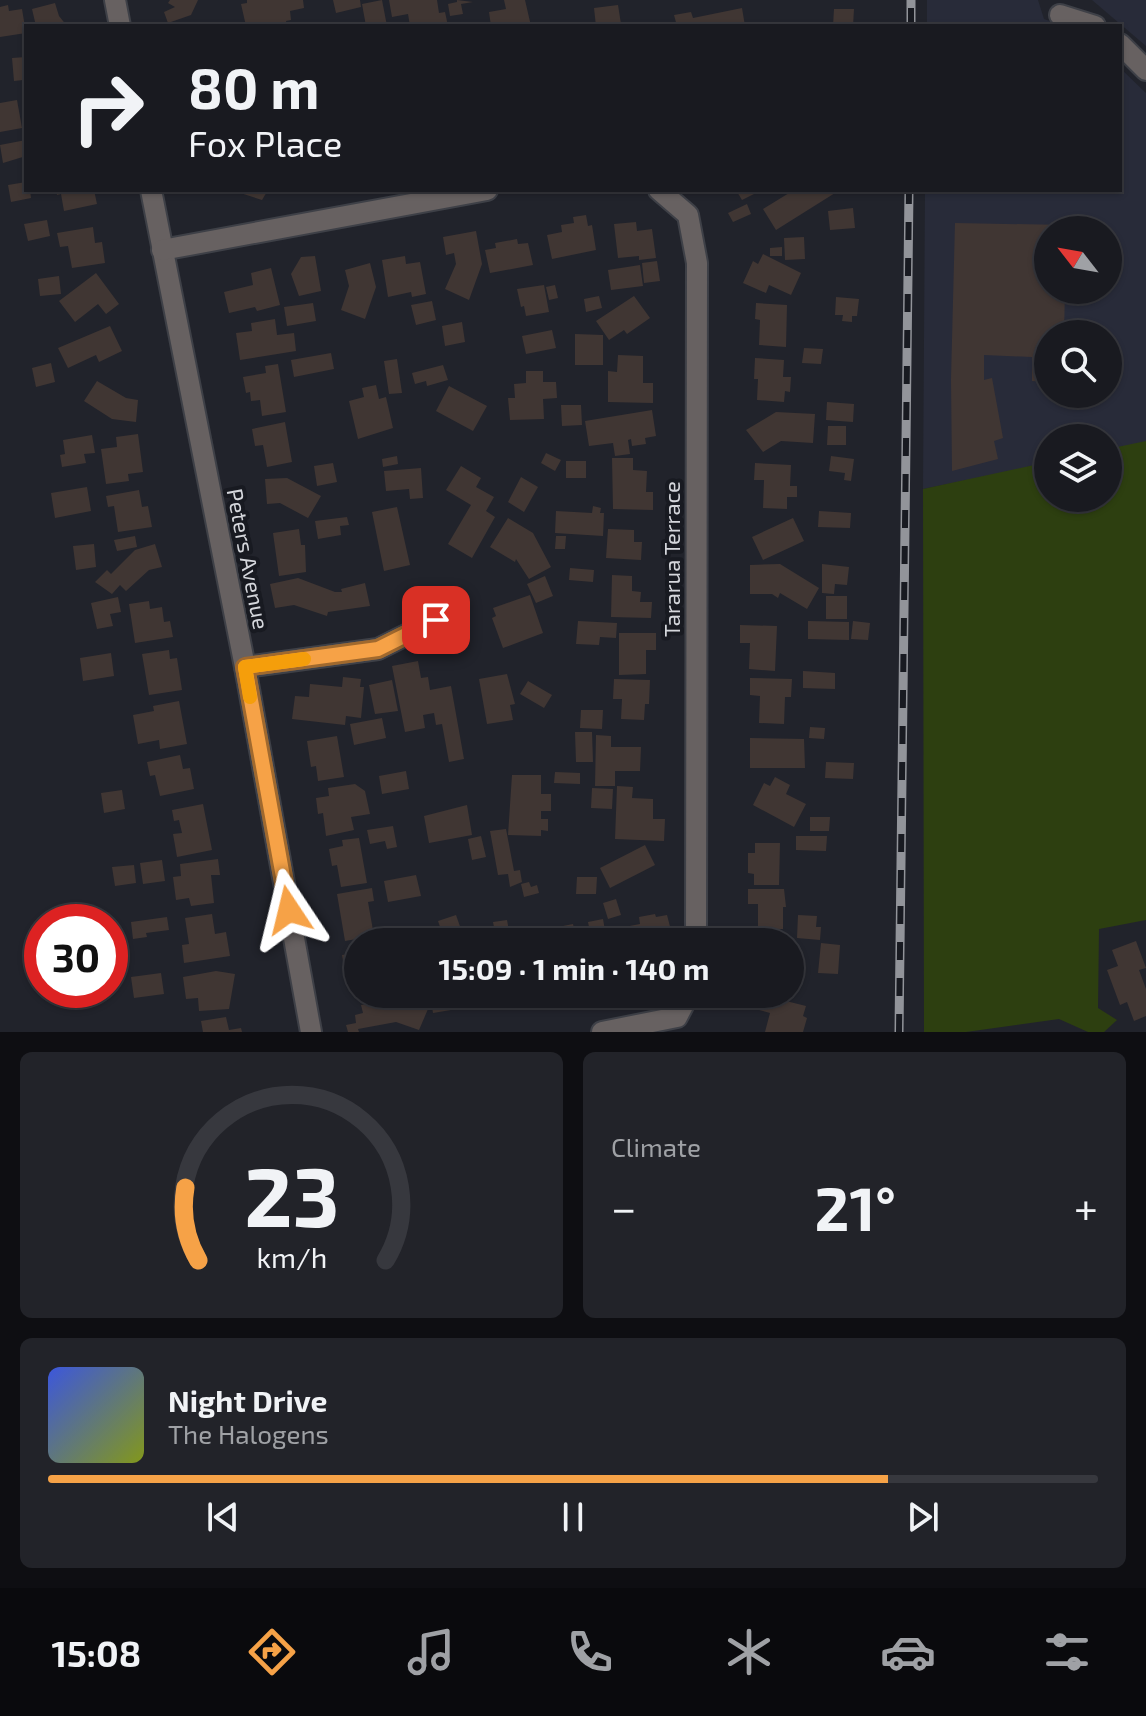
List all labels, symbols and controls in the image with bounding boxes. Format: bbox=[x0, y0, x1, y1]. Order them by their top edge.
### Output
text: 80 m bbox=[188, 53, 320, 120]
icon: right bbox=[56, 56, 160, 160]
text: Fox Place bbox=[188, 121, 342, 164]
north arrow bbox=[1034, 216, 1122, 304]
map controls bbox=[1034, 216, 1122, 512]
button: search bbox=[1034, 320, 1122, 408]
button: layers bbox=[1034, 424, 1122, 512]
street label: Tararua Terrace bbox=[658, 481, 684, 637]
street label: Peters Avenue bbox=[223, 486, 275, 631]
pin bbox=[402, 586, 470, 654]
icon: arrive bbox=[414, 598, 458, 642]
position arrow bbox=[247, 868, 331, 952]
speed limit sign: 30 bbox=[24, 904, 128, 1008]
text: 15:09 · 1 min · 140 m bbox=[439, 950, 709, 986]
text: Climate bbox=[611, 1131, 701, 1162]
text: 23 bbox=[244, 1144, 339, 1244]
text: 21° bbox=[815, 1171, 896, 1243]
text: − bbox=[611, 1180, 637, 1233]
text: + bbox=[1074, 1180, 1098, 1233]
text: km/h bbox=[256, 1239, 327, 1274]
text: Night Drive bbox=[168, 1382, 327, 1418]
text: The Halogens bbox=[168, 1418, 329, 1449]
icon: previous bbox=[201, 1495, 245, 1539]
icon: pause bbox=[551, 1495, 595, 1539]
icon: next bbox=[901, 1495, 945, 1539]
icon: directions bbox=[244, 1624, 300, 1680]
icon: music bbox=[403, 1624, 459, 1680]
icon: phone bbox=[562, 1624, 618, 1680]
icon: climate bbox=[721, 1624, 777, 1680]
icon: car bbox=[880, 1624, 936, 1680]
icon: filters bbox=[1039, 1624, 1095, 1680]
text: 15:08 bbox=[51, 1631, 141, 1674]

